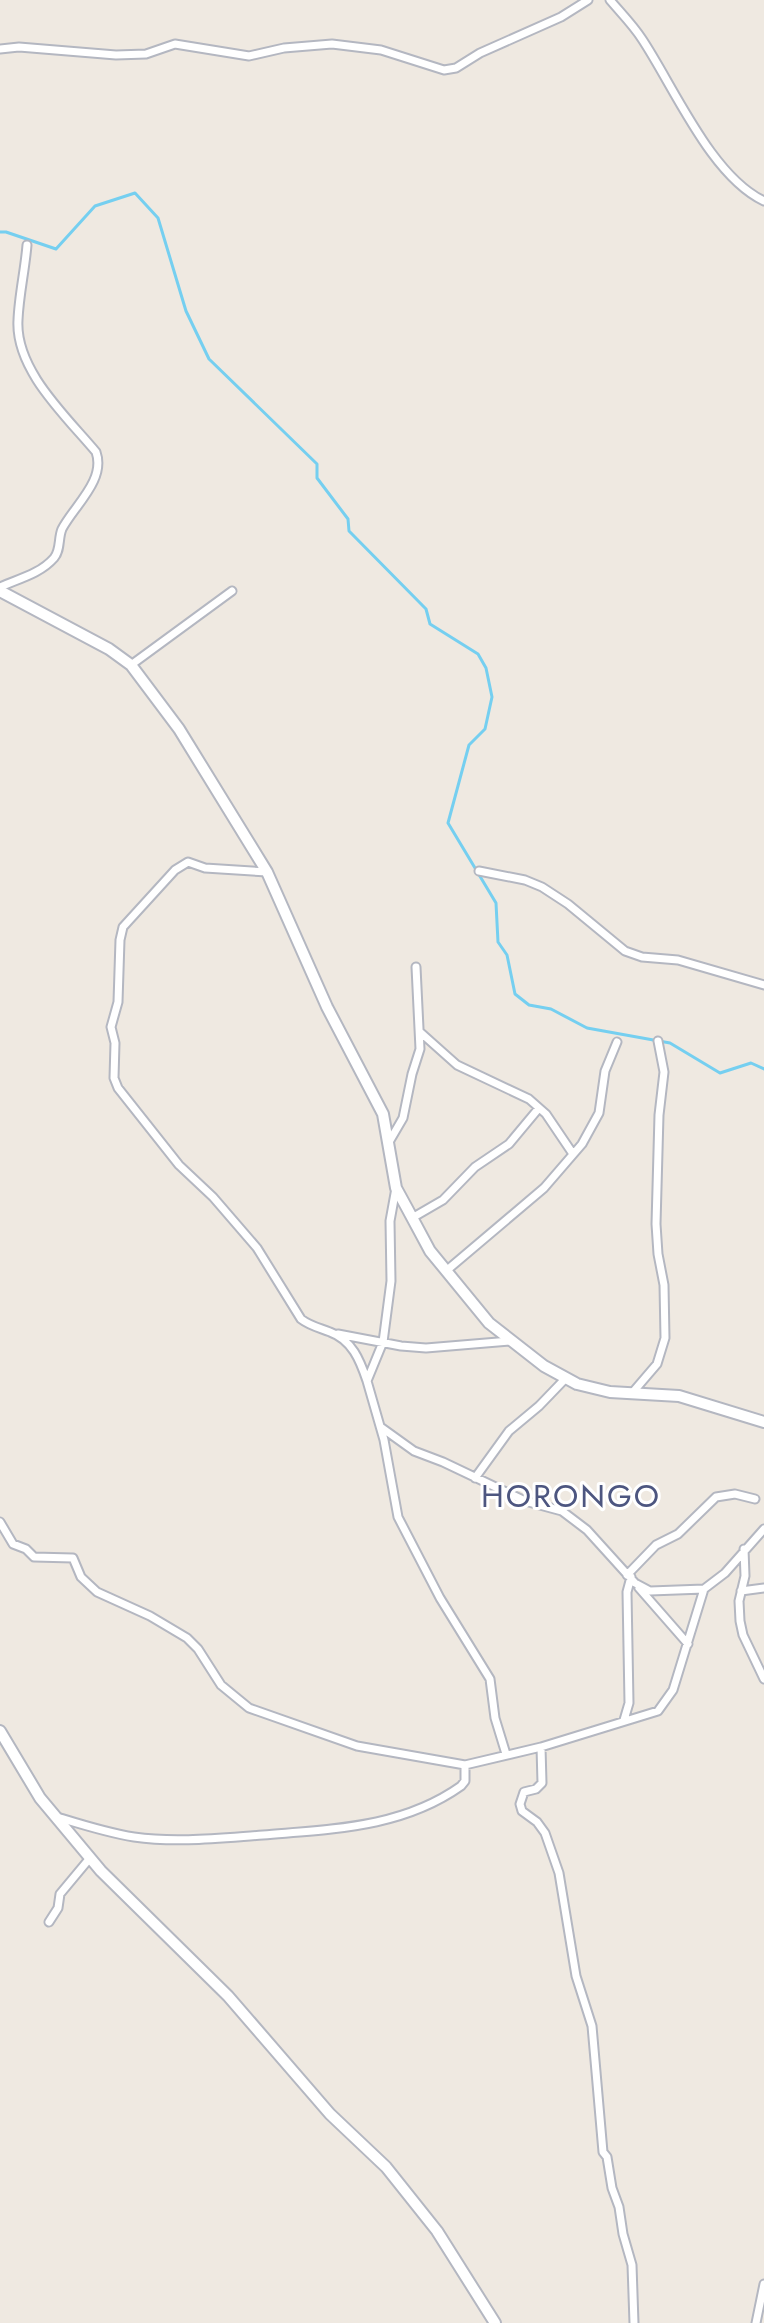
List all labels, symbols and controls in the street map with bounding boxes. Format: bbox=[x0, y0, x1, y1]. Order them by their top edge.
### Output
district label: HORONGO bbox=[481, 1473, 661, 1519]

